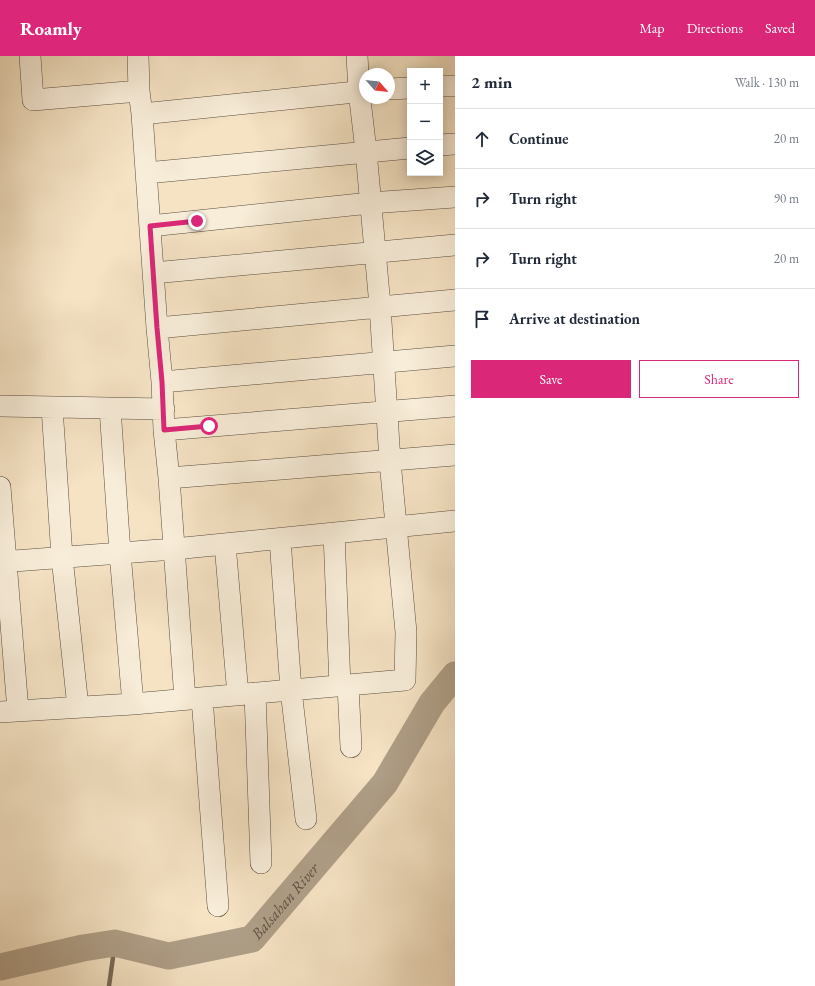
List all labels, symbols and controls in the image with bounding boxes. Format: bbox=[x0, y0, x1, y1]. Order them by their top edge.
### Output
text: Roamly bbox=[20, 16, 82, 41]
text: Map bbox=[639, 19, 665, 37]
text: Directions bbox=[687, 19, 743, 37]
text: Saved bbox=[765, 19, 795, 37]
north arrow bbox=[359, 68, 395, 104]
map controls bbox=[407, 68, 443, 176]
button: + bbox=[407, 68, 443, 104]
text: 2 min bbox=[471, 71, 512, 93]
text: Walk · 130 m bbox=[735, 74, 799, 91]
button: − bbox=[407, 104, 443, 140]
icon: ahead bbox=[471, 128, 493, 150]
text: Continue bbox=[509, 129, 569, 148]
text: 20 m bbox=[774, 130, 799, 147]
button: layers bbox=[407, 140, 443, 176]
icon: right bbox=[471, 188, 493, 210]
text: Turn right bbox=[509, 189, 577, 208]
text: 90 m bbox=[774, 190, 799, 207]
route end bbox=[188, 212, 206, 230]
icon: right bbox=[471, 248, 493, 270]
text: Turn right bbox=[509, 249, 577, 268]
text: 20 m bbox=[774, 250, 799, 267]
icon: arrive bbox=[471, 308, 493, 330]
text: Arrive at destination bbox=[509, 309, 640, 328]
button: Save bbox=[471, 360, 631, 398]
button: Share bbox=[639, 360, 799, 398]
route start bbox=[200, 417, 218, 435]
water label: Balsahan River bbox=[246, 858, 324, 944]

